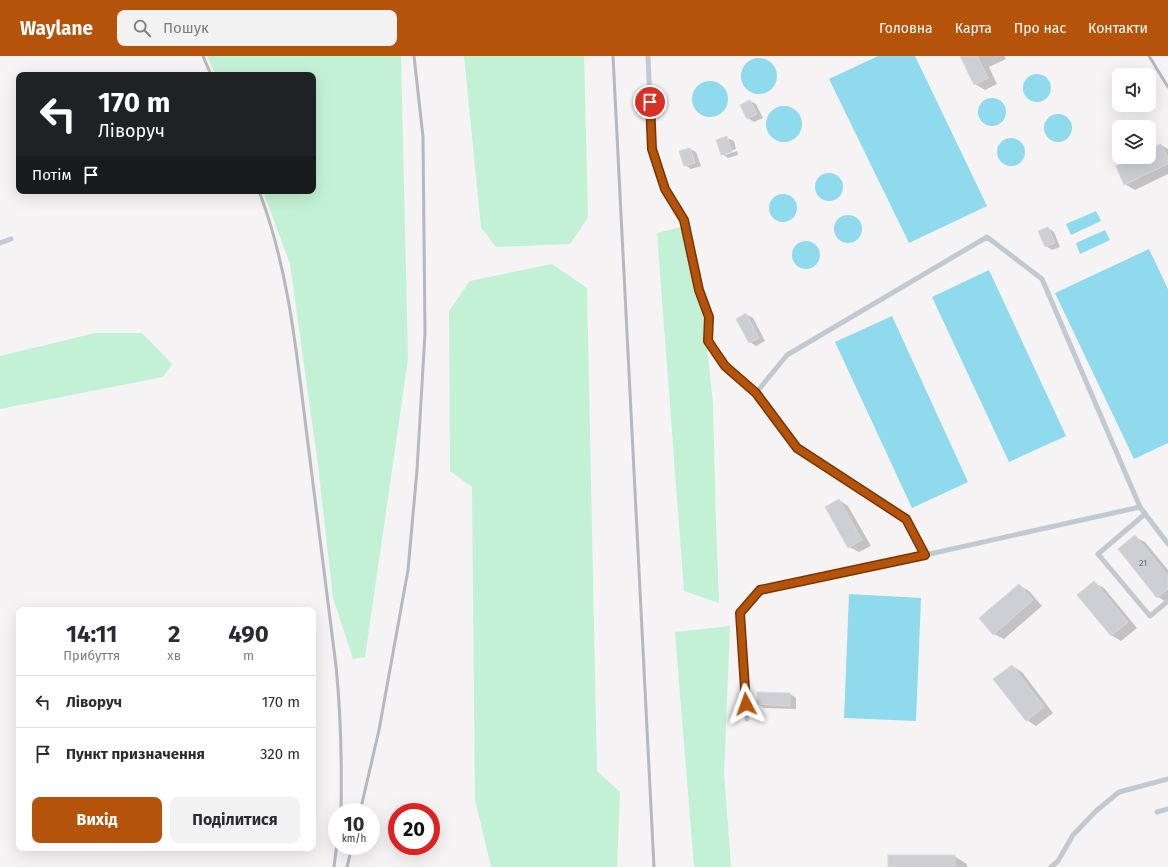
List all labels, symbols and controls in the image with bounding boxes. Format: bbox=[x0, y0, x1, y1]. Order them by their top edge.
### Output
search box bbox=[117, 10, 397, 46]
text: Waylane bbox=[20, 17, 93, 40]
icon: search bbox=[131, 17, 153, 39]
text: Пошук bbox=[163, 19, 209, 37]
text: Головна bbox=[879, 20, 933, 37]
text: Карта bbox=[955, 20, 992, 37]
text: Про нас bbox=[1014, 20, 1066, 37]
text: Контакти bbox=[1088, 20, 1148, 37]
map controls bbox=[1112, 68, 1156, 164]
button: sound bbox=[1112, 68, 1156, 112]
pin bbox=[633, 85, 667, 119]
text: 170 m bbox=[98, 86, 170, 119]
icon: left bbox=[32, 88, 84, 140]
icon: arrive bbox=[639, 91, 661, 113]
text: Ліворуч bbox=[98, 120, 165, 142]
button: layers bbox=[1112, 120, 1156, 164]
icon: arrive bbox=[80, 164, 102, 186]
text: Потім bbox=[32, 166, 72, 184]
house number: 21 bbox=[1139, 558, 1147, 568]
text: 14:11 bbox=[66, 620, 117, 648]
text: 2 bbox=[168, 620, 180, 648]
text: 490 bbox=[228, 620, 269, 648]
text: Прибуття bbox=[63, 648, 120, 663]
text: хв bbox=[167, 648, 181, 663]
text: m bbox=[243, 648, 254, 663]
position arrow bbox=[725, 683, 767, 725]
icon: left bbox=[32, 691, 54, 713]
text: Ліворуч bbox=[66, 693, 122, 711]
text: 170 m bbox=[262, 693, 300, 711]
icon: arrive bbox=[32, 743, 54, 765]
text: Пункт призначення bbox=[66, 745, 205, 763]
text: 320 m bbox=[260, 745, 300, 763]
button: Вихід bbox=[32, 797, 162, 843]
button: Поділитися bbox=[170, 797, 300, 843]
speed limit sign: 20 bbox=[388, 803, 440, 855]
text: 10 bbox=[344, 812, 364, 836]
text: km/h bbox=[342, 833, 366, 845]

